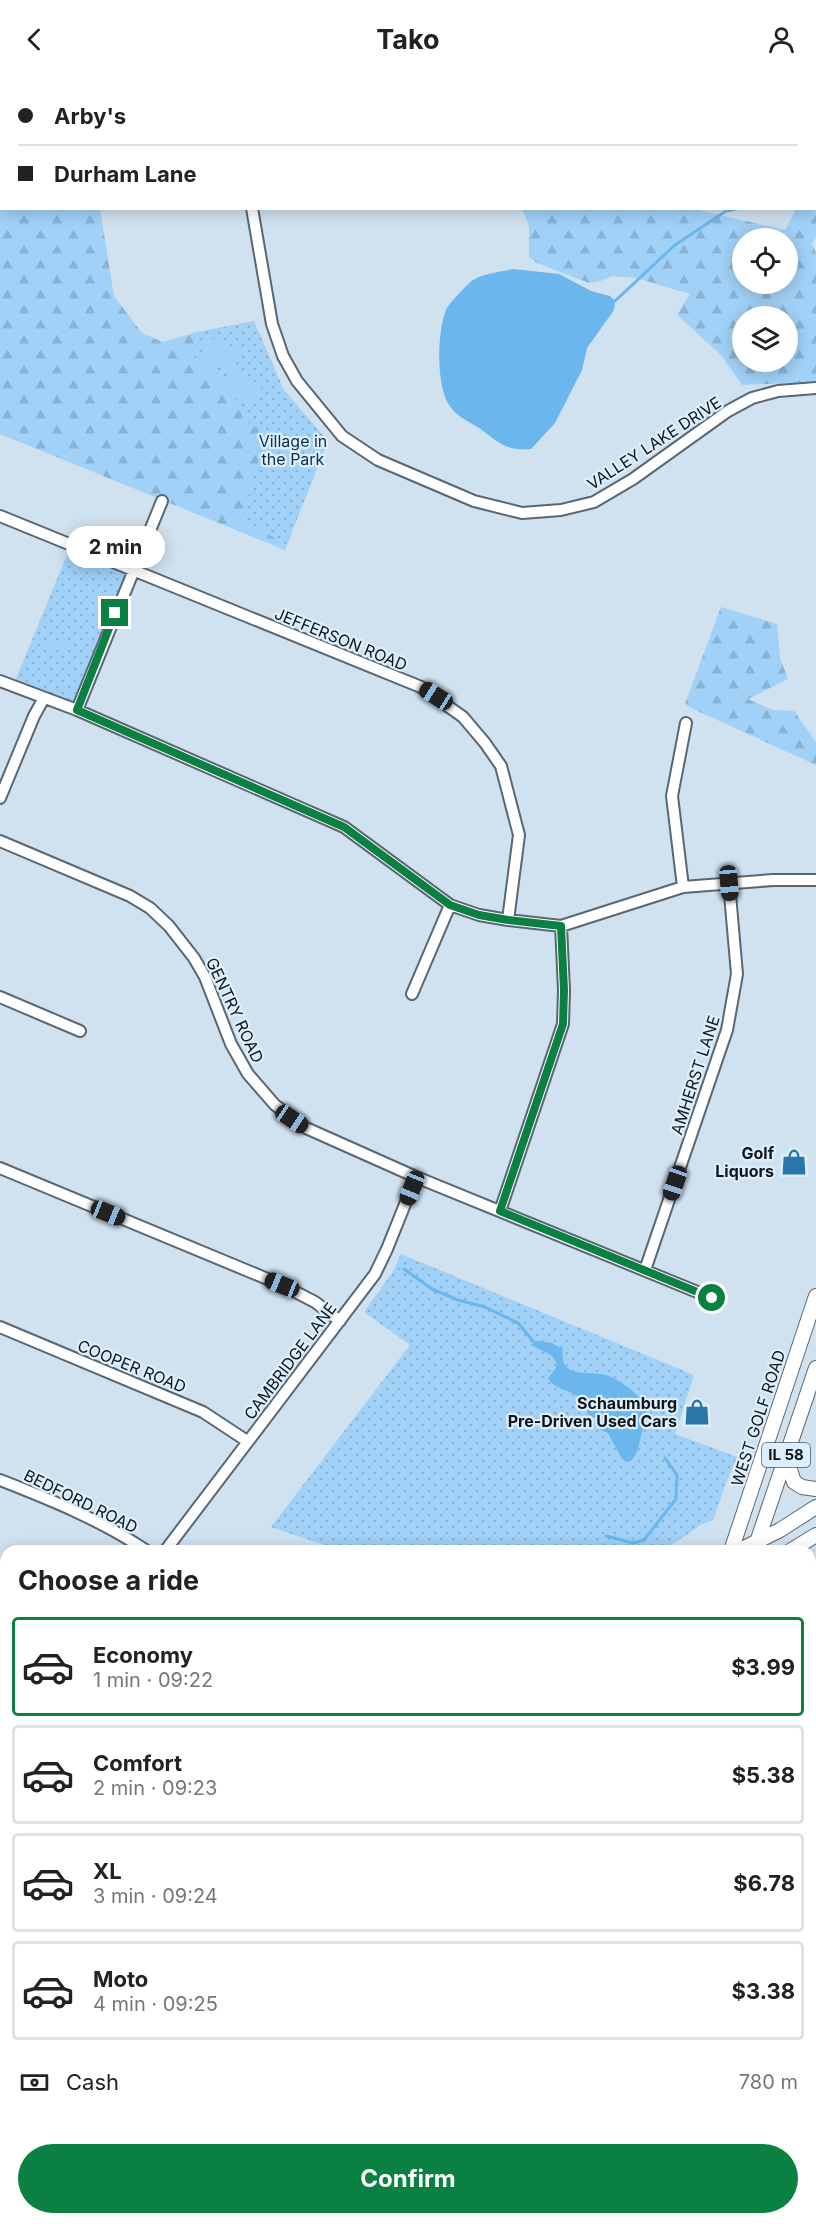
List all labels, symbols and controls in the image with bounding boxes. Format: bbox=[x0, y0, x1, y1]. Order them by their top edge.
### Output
icon: back bbox=[18, 23, 51, 56]
text: Tako bbox=[376, 23, 440, 56]
icon: person bbox=[765, 23, 798, 56]
text: Arby's bbox=[54, 103, 126, 129]
text: Durham Lane bbox=[54, 161, 197, 187]
map controls bbox=[732, 228, 798, 372]
button: locate bbox=[732, 228, 798, 294]
button: layers bbox=[732, 306, 798, 372]
street label: VALLEY LAKE DRIVE bbox=[583, 392, 725, 494]
park label: Village in the Park bbox=[259, 431, 327, 469]
callout: 2 min bbox=[66, 526, 164, 568]
text: 2 min bbox=[89, 535, 142, 559]
route end bbox=[101, 599, 128, 626]
street label: JEFFERSON ROAD bbox=[272, 603, 410, 675]
car bbox=[416, 679, 456, 713]
car bbox=[718, 864, 740, 902]
street label: GENTRY ROAD bbox=[202, 954, 268, 1066]
street label: AMHERST LANE bbox=[666, 1013, 724, 1137]
car bbox=[272, 1101, 312, 1137]
place label: Golf Liquors bbox=[715, 1143, 775, 1181]
shop icon: Golf Liquors bbox=[779, 1147, 809, 1177]
car bbox=[661, 1163, 689, 1203]
car bbox=[397, 1168, 427, 1208]
car bbox=[88, 1198, 128, 1228]
car bbox=[262, 1270, 302, 1300]
route start bbox=[698, 1284, 725, 1311]
street label: CAMBRIDGE LANE bbox=[239, 1299, 341, 1423]
street label: COOPER ROAD bbox=[75, 1335, 189, 1397]
street label: WEST GOLF ROAD bbox=[727, 1347, 789, 1489]
place label: Schaumburg Pre-Driven Used Cars bbox=[508, 1393, 677, 1431]
shop icon: Schaumburg Pre-Driven Used Cars bbox=[682, 1397, 712, 1427]
road number: IL 58 bbox=[762, 1443, 810, 1467]
street label: BEDFORD ROAD bbox=[21, 1465, 141, 1537]
text: Choose a ride bbox=[18, 1564, 199, 1597]
icon: car bbox=[21, 1640, 75, 1694]
text: Economy bbox=[93, 1642, 193, 1668]
text: $3.99 bbox=[731, 1654, 795, 1680]
text: 1 min · 09:22 bbox=[93, 1668, 213, 1692]
icon: car bbox=[21, 1748, 75, 1802]
text: Comfort bbox=[93, 1750, 182, 1776]
text: $5.38 bbox=[732, 1762, 795, 1788]
text: 2 min · 09:23 bbox=[93, 1776, 217, 1800]
icon: car bbox=[21, 1856, 75, 1910]
text: XL bbox=[93, 1858, 122, 1884]
text: $6.78 bbox=[733, 1870, 795, 1896]
text: 3 min · 09:24 bbox=[93, 1884, 218, 1908]
icon: car bbox=[21, 1964, 75, 2018]
text: Moto bbox=[93, 1966, 148, 1992]
text: $3.38 bbox=[731, 1978, 795, 2004]
text: 4 min · 09:25 bbox=[93, 1992, 218, 2016]
icon: cash bbox=[18, 2066, 51, 2099]
text: Cash bbox=[66, 2069, 119, 2095]
text: 780 m bbox=[739, 2070, 798, 2094]
button: Confirm bbox=[18, 2144, 798, 2213]

